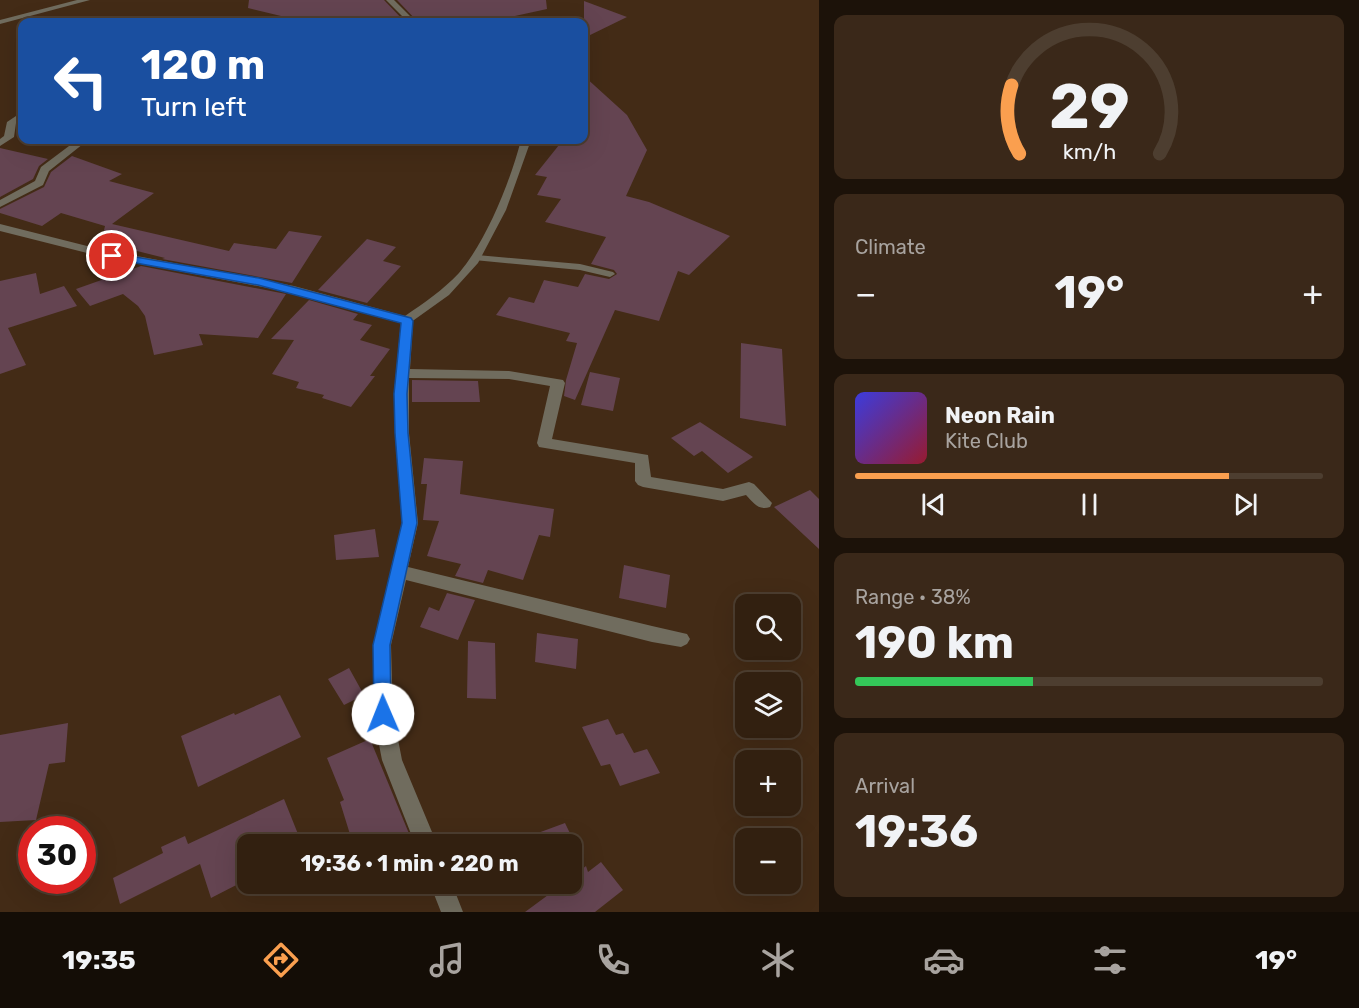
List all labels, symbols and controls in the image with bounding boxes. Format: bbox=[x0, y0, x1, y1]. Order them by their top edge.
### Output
text: 120 m bbox=[141, 40, 265, 90]
icon: left bbox=[42, 42, 120, 120]
text: 29 bbox=[1049, 70, 1129, 144]
text: Turn left bbox=[141, 91, 246, 123]
text: km/h bbox=[1062, 140, 1116, 165]
pin bbox=[86, 230, 137, 281]
text: Climate bbox=[855, 235, 926, 259]
icon: arrive bbox=[95, 239, 128, 272]
text: 19° bbox=[1055, 266, 1124, 319]
text: − bbox=[855, 274, 876, 313]
text: + bbox=[1302, 274, 1323, 313]
text: Neon Rain bbox=[945, 402, 1055, 429]
text: Kite Club bbox=[945, 429, 1028, 453]
icon: previous bbox=[917, 488, 950, 521]
icon: pause bbox=[1073, 488, 1106, 521]
icon: next bbox=[1229, 488, 1262, 521]
text: Range · 38% bbox=[855, 585, 971, 609]
map controls bbox=[735, 594, 801, 894]
button: search bbox=[735, 594, 801, 660]
text: 190 km bbox=[855, 616, 1014, 669]
button: layers bbox=[735, 672, 801, 738]
position arrow bbox=[351, 682, 415, 746]
button: + bbox=[735, 750, 801, 816]
text: Arrival bbox=[855, 774, 915, 798]
text: 19:36 bbox=[855, 805, 978, 858]
speed limit sign: 30 bbox=[18, 816, 96, 894]
button: − bbox=[735, 828, 801, 894]
text: 19:36 · 1 min · 220 m bbox=[300, 850, 519, 877]
icon: directions bbox=[260, 939, 302, 981]
icon: music bbox=[426, 939, 468, 981]
icon: phone bbox=[592, 939, 634, 981]
icon: climate bbox=[757, 939, 799, 981]
icon: car bbox=[923, 939, 965, 981]
icon: filters bbox=[1089, 939, 1131, 981]
text: 19:35 bbox=[62, 944, 136, 976]
text: 19° bbox=[1255, 944, 1297, 976]

